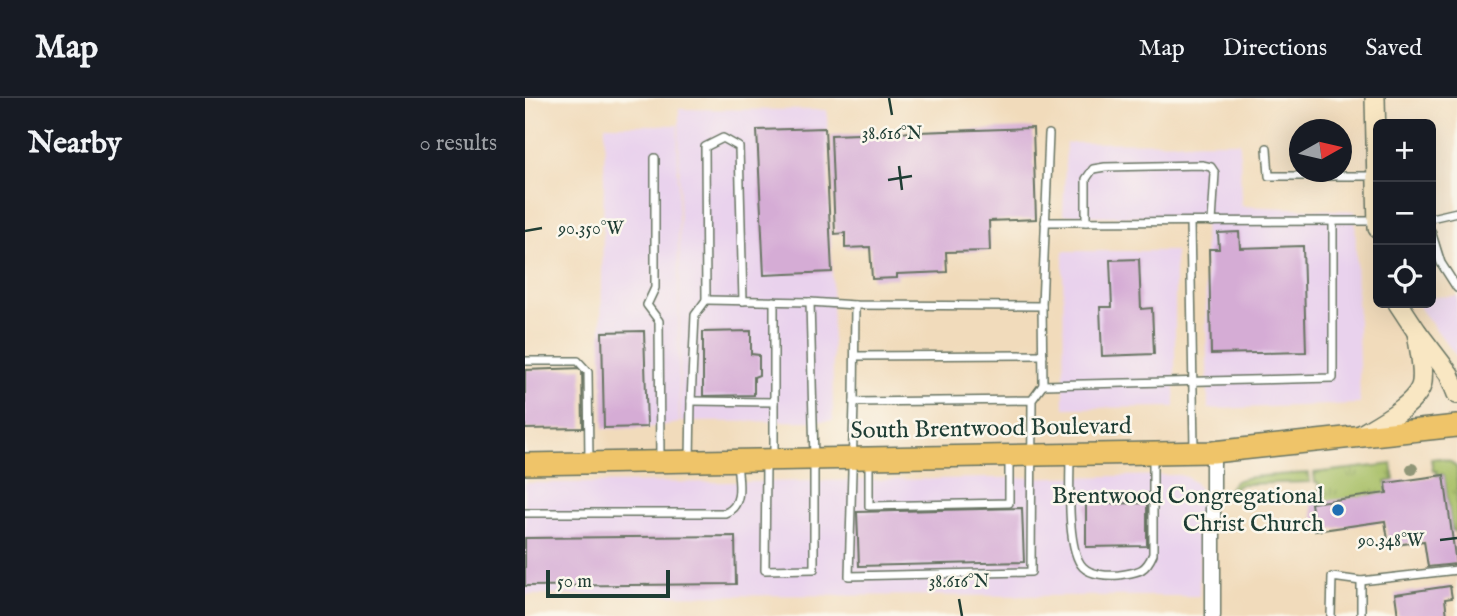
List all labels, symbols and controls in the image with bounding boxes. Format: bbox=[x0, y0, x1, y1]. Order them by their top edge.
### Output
text: Map bbox=[35, 27, 98, 69]
text: Map bbox=[1139, 33, 1185, 64]
text: Directions bbox=[1223, 33, 1327, 64]
text: Saved bbox=[1365, 33, 1422, 64]
north arrow bbox=[1289, 119, 1352, 182]
map controls bbox=[1373, 119, 1436, 308]
button: + bbox=[1373, 119, 1436, 182]
text: 38.616°N bbox=[862, 123, 923, 146]
text: Nearby bbox=[28, 125, 121, 163]
text: 0 results bbox=[419, 129, 497, 158]
button: − bbox=[1373, 182, 1436, 245]
text: 90.350°W bbox=[557, 218, 625, 241]
button: locate bbox=[1373, 245, 1436, 308]
street label: South Brentwood Boulevard bbox=[850, 411, 1132, 447]
place label: Brentwood Congregational Christ Church bbox=[1052, 481, 1324, 540]
marker: Brentwood Congregational Christ Church bbox=[1330, 502, 1346, 518]
text: 90.348°W bbox=[1357, 530, 1425, 553]
scale bar bbox=[546, 567, 670, 599]
text: 50 m bbox=[557, 570, 592, 594]
text: 38.616°N bbox=[929, 571, 990, 594]

